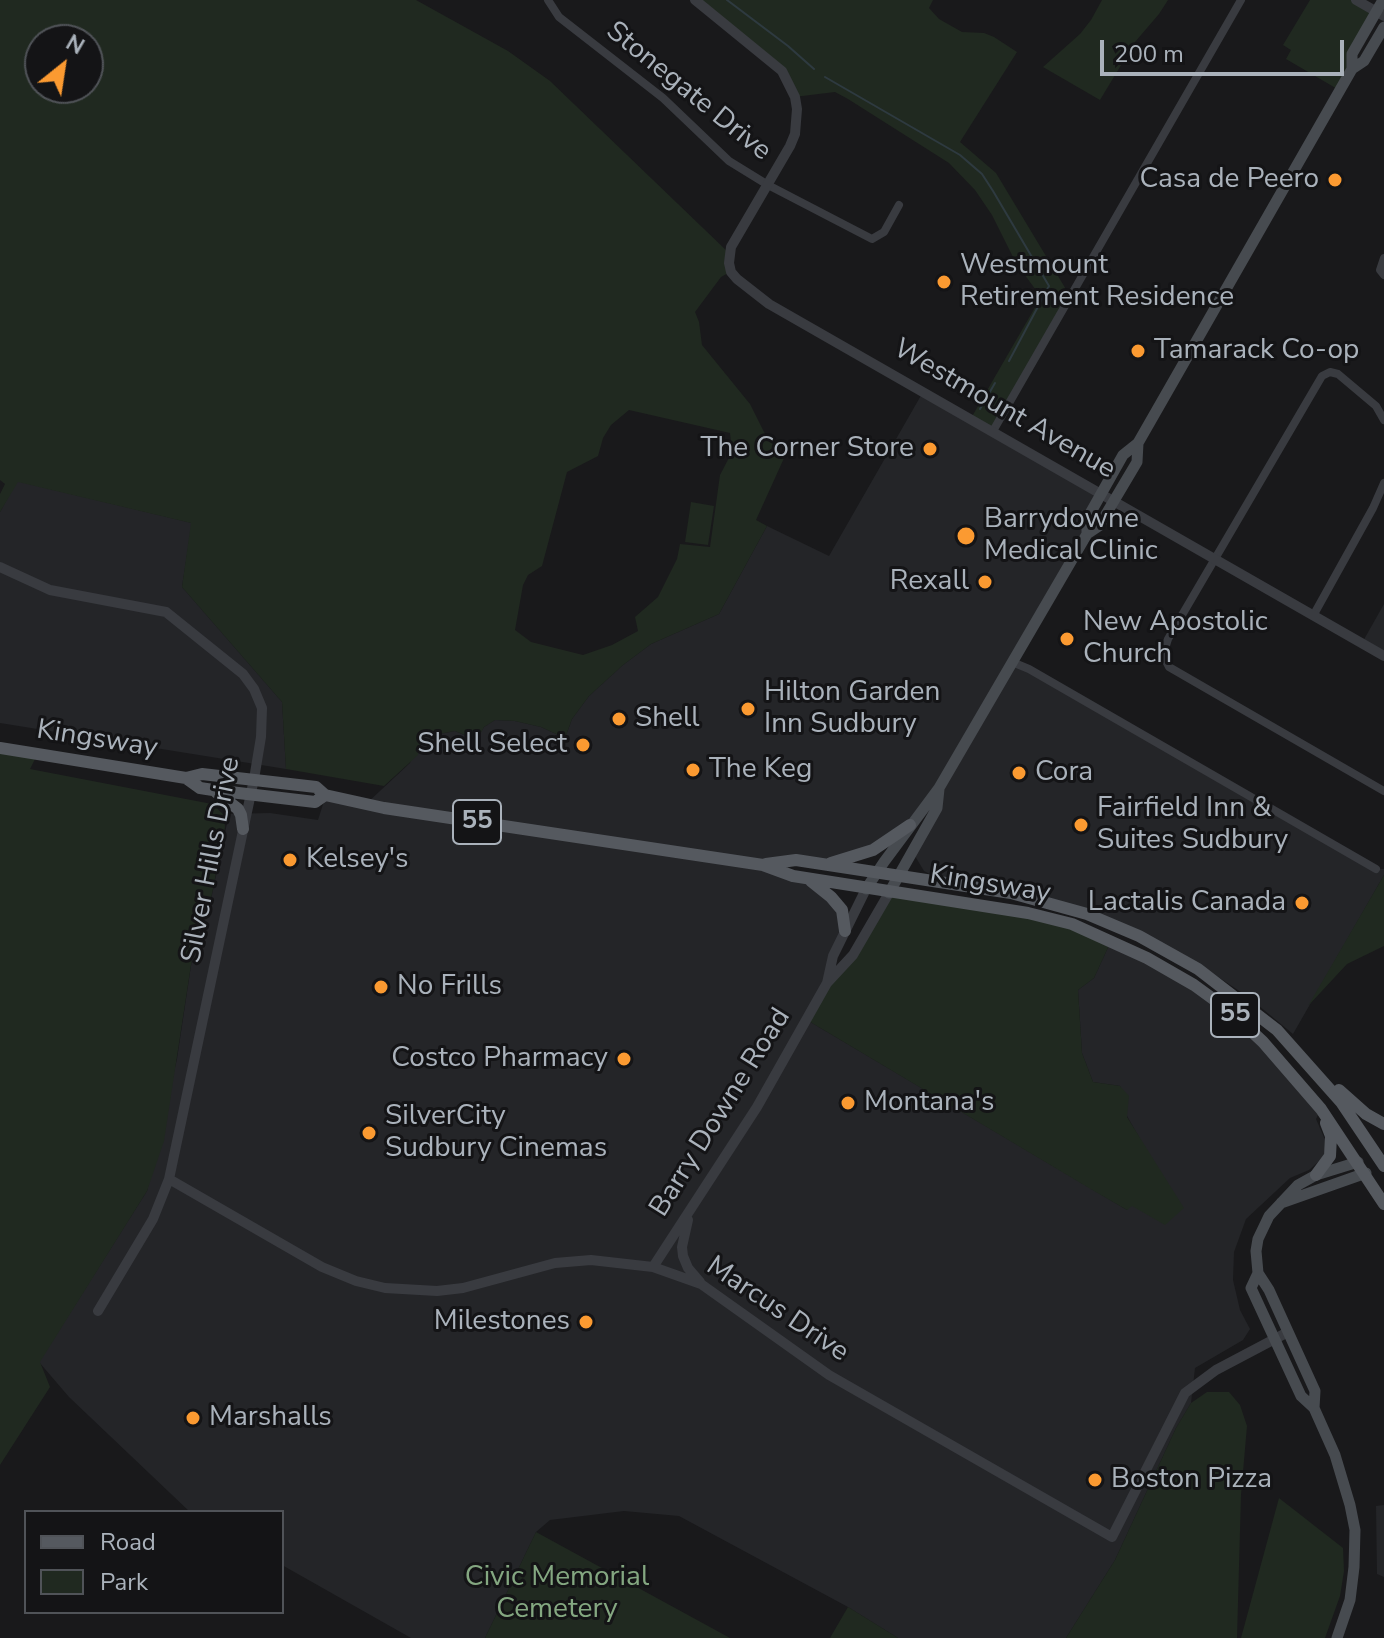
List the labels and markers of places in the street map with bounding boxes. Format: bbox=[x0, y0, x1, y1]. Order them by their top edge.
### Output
place label: Casa de Peero bbox=[1140, 163, 1319, 197]
marker: Casa de Peero bbox=[1326, 171, 1344, 189]
place label: Westmount Retirement Residence bbox=[960, 249, 1234, 315]
marker: Westmount Retirement Residence bbox=[935, 273, 953, 291]
place label: Tamarack Co-op bbox=[1154, 334, 1359, 368]
marker: Tamarack Co-op bbox=[1129, 342, 1147, 360]
place label: The Corner Store bbox=[701, 432, 914, 466]
marker: The Corner Store bbox=[921, 440, 939, 458]
place label: Barrydowne Medical Clinic bbox=[984, 503, 1158, 569]
marker: Barrydowne Medical Clinic bbox=[955, 525, 977, 547]
place label: Rexall bbox=[890, 565, 969, 599]
marker: Rexall bbox=[976, 573, 994, 591]
place label: New Apostolic Church bbox=[1083, 606, 1268, 672]
marker: New Apostolic Church bbox=[1058, 630, 1076, 648]
place label: Hilton Garden Inn Sudbury bbox=[764, 676, 940, 742]
marker: Hilton Garden Inn Sudbury bbox=[739, 700, 757, 718]
place label: Shell bbox=[635, 702, 700, 736]
marker: Shell bbox=[610, 710, 628, 728]
place label: Shell Select bbox=[417, 728, 567, 762]
marker: Shell Select bbox=[574, 736, 592, 754]
place label: The Keg bbox=[709, 753, 812, 787]
place label: Cora bbox=[1035, 756, 1093, 790]
marker: The Keg bbox=[684, 761, 702, 779]
marker: Cora bbox=[1010, 764, 1028, 782]
place label: Fairfield Inn & Suites Sudbury bbox=[1097, 792, 1288, 858]
marker: Fairfield Inn & Suites Sudbury bbox=[1072, 816, 1090, 834]
place label: Kelsey's bbox=[306, 843, 408, 877]
marker: Kelsey's bbox=[281, 851, 299, 869]
place label: Lactalis Canada bbox=[1088, 886, 1286, 920]
marker: Lactalis Canada bbox=[1293, 894, 1311, 912]
place label: No Frills bbox=[397, 970, 502, 1004]
marker: No Frills bbox=[372, 978, 390, 996]
place label: Costco Pharmacy bbox=[391, 1042, 608, 1076]
marker: Costco Pharmacy bbox=[615, 1050, 633, 1068]
place label: Montana's bbox=[864, 1086, 994, 1120]
marker: Montana's bbox=[839, 1094, 857, 1112]
place label: SilverCity Sudbury Cinemas bbox=[385, 1100, 607, 1166]
marker: SilverCity Sudbury Cinemas bbox=[360, 1124, 378, 1142]
place label: Milestones bbox=[434, 1305, 570, 1339]
marker: Milestones bbox=[577, 1313, 595, 1331]
place label: Marshalls bbox=[209, 1401, 332, 1435]
marker: Marshalls bbox=[184, 1409, 202, 1427]
place label: Boston Pizza bbox=[1111, 1463, 1272, 1497]
marker: Boston Pizza bbox=[1086, 1471, 1104, 1489]

